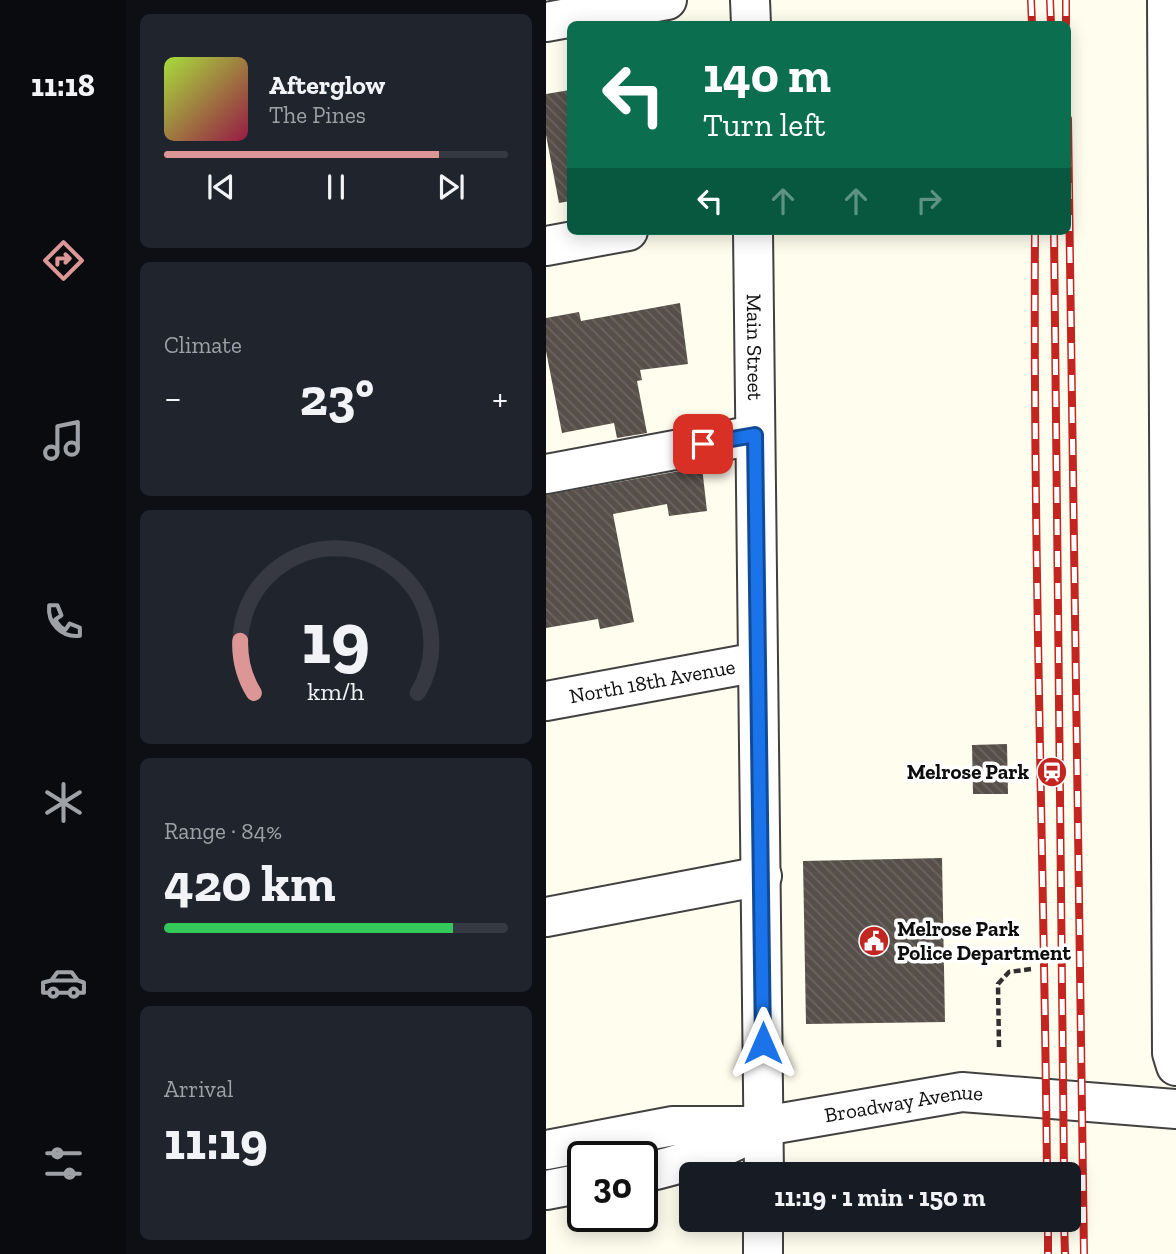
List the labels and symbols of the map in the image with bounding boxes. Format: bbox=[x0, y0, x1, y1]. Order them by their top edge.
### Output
street label: Main Street bbox=[742, 294, 768, 401]
pin bbox=[673, 414, 733, 474]
street label: North 18th Avenue bbox=[567, 653, 737, 708]
station icon: Melrose Park bbox=[1035, 755, 1069, 789]
place label: Melrose Park bbox=[907, 759, 1029, 784]
place label: Melrose Park Police Department bbox=[897, 916, 1071, 965]
public building icon: Melrose Park Police Department bbox=[857, 924, 891, 958]
position arrow bbox=[726, 1006, 800, 1080]
street label: Broadway Avenue bbox=[822, 1079, 984, 1127]
speed limit sign: 30 bbox=[567, 1141, 658, 1232]

